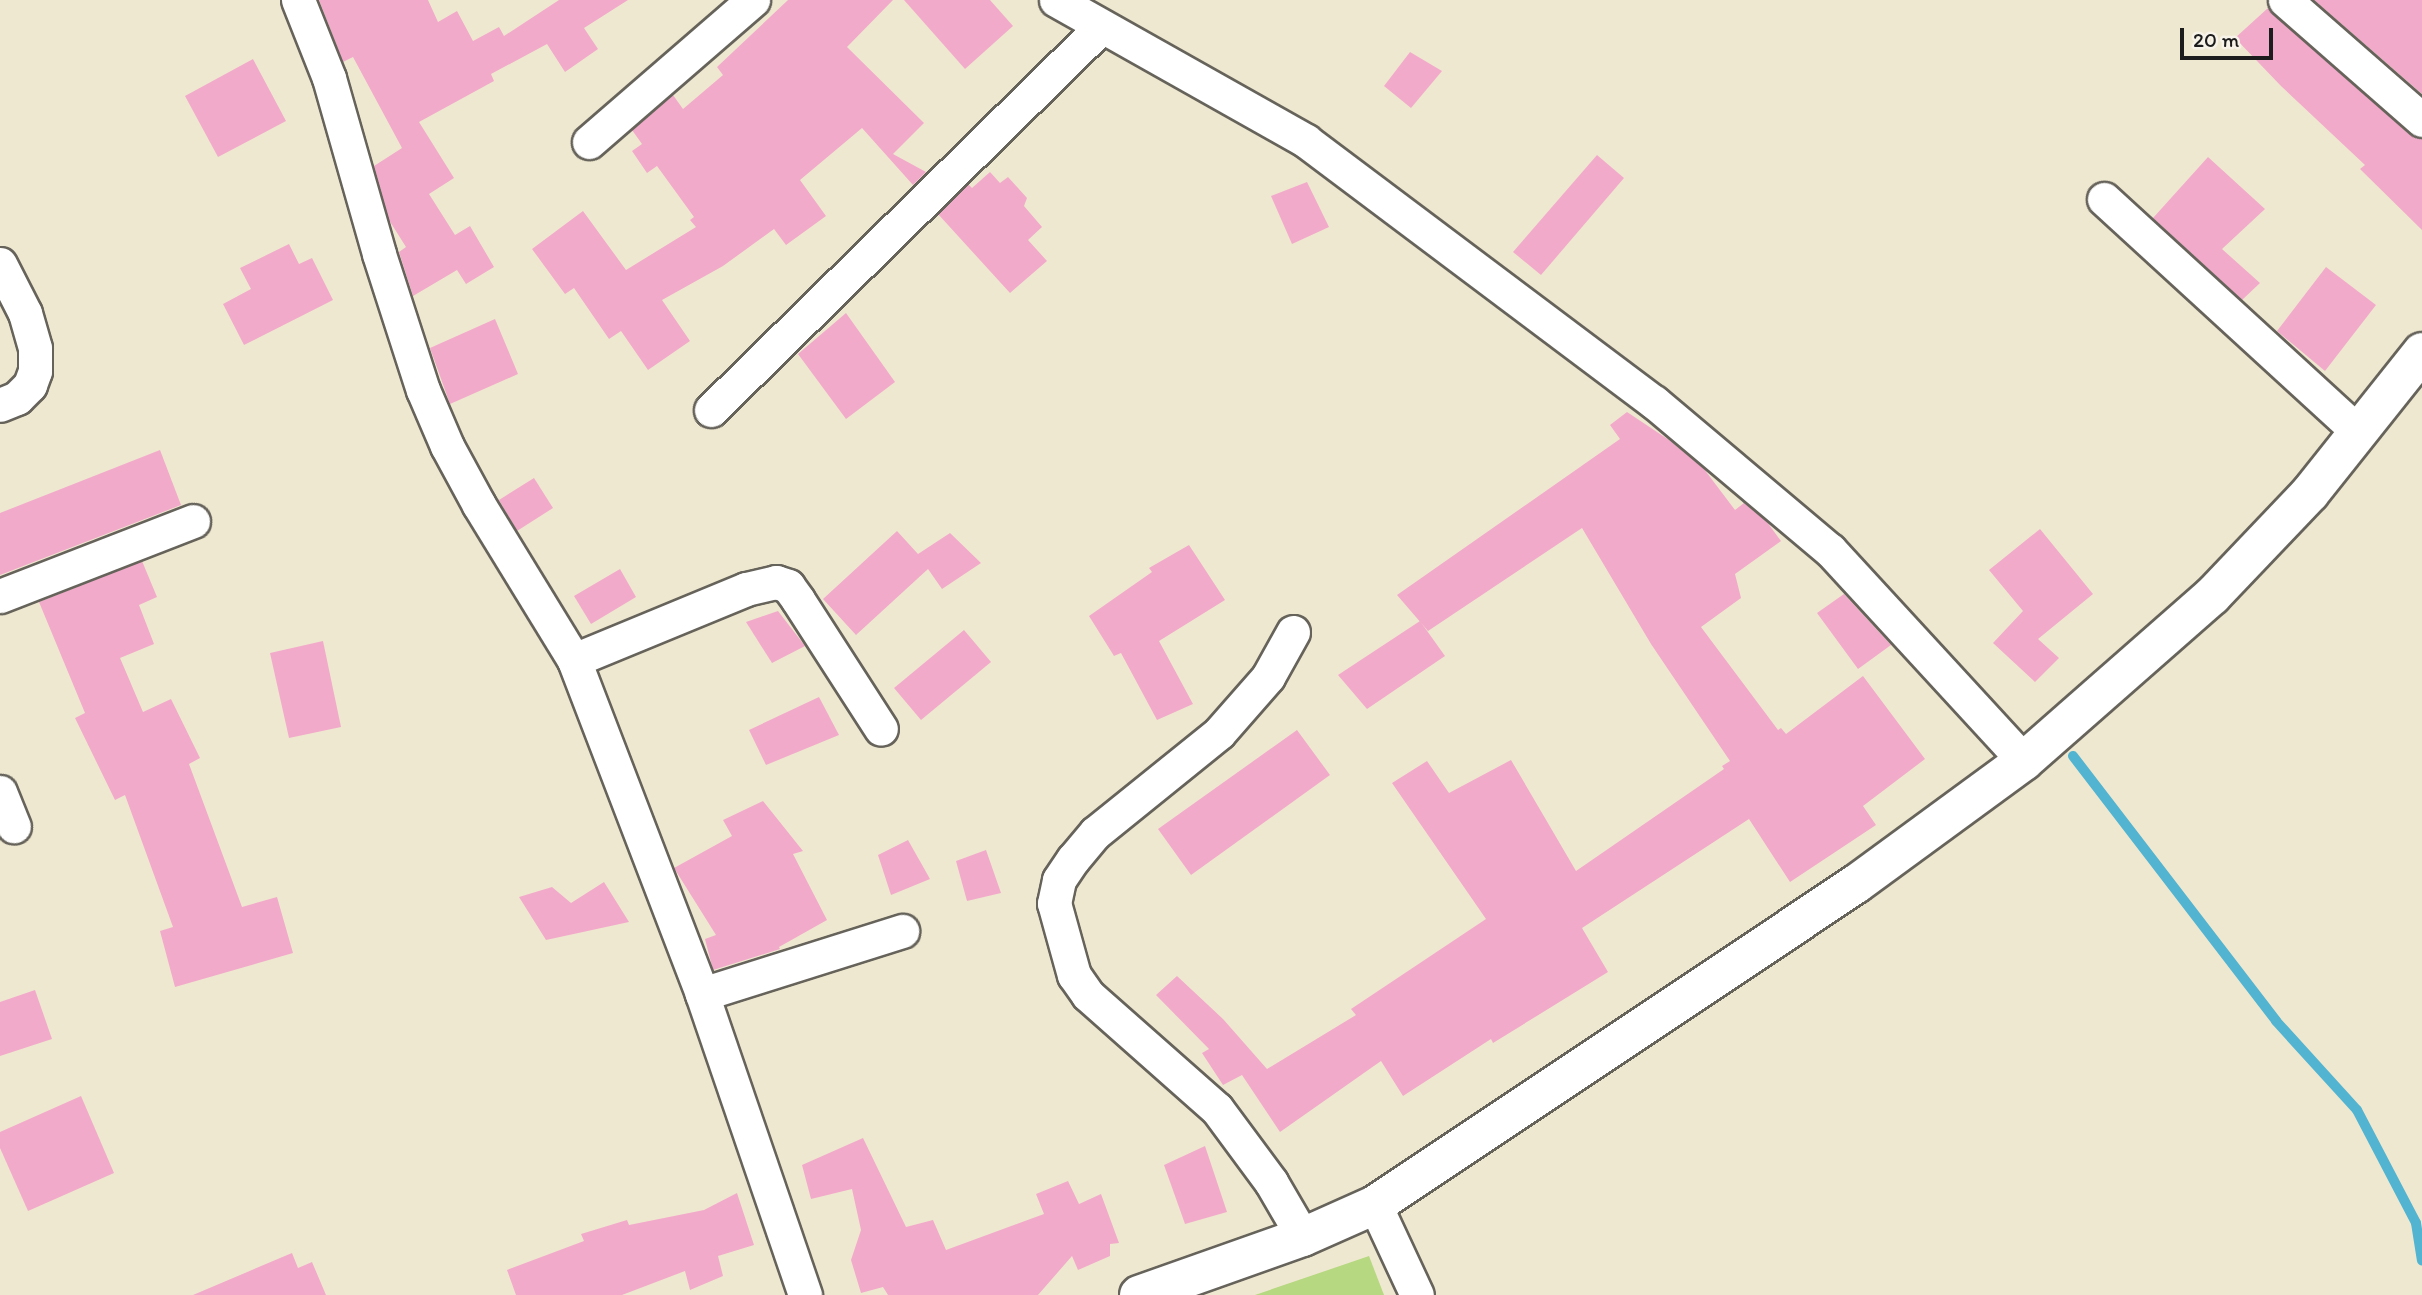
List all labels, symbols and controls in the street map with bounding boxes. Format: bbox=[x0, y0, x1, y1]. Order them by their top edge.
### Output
scale bar bbox=[2184, 14, 2277, 58]
text: 20 m bbox=[2193, 27, 2239, 52]

